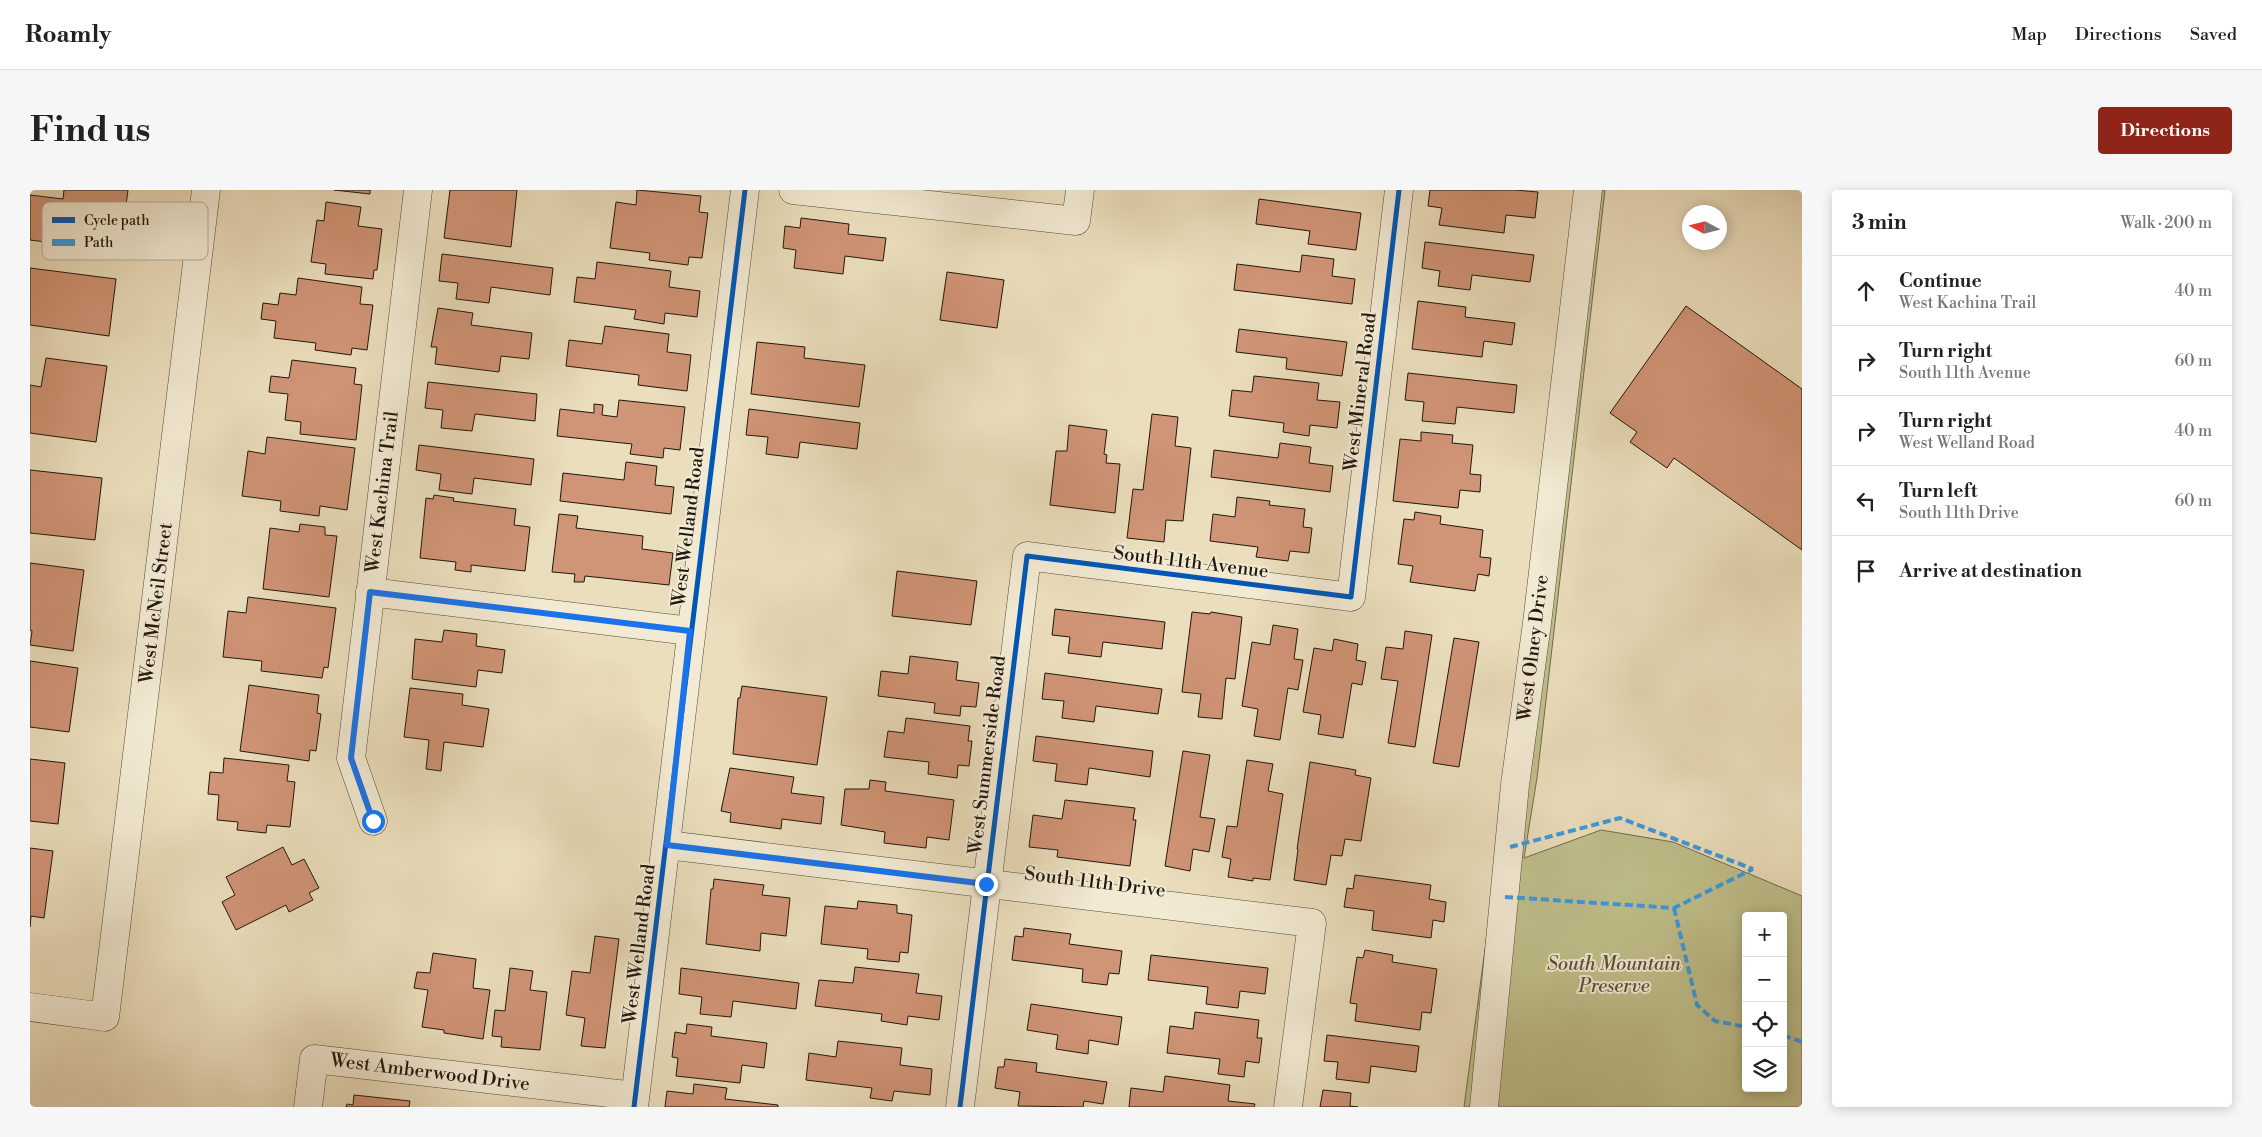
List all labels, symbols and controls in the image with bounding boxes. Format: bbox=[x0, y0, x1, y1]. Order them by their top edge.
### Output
text: Roamly bbox=[25, 20, 111, 50]
text: Map bbox=[2011, 23, 2047, 46]
text: Directions bbox=[2075, 23, 2162, 46]
text: Saved bbox=[2190, 23, 2237, 46]
button: Directions bbox=[2098, 107, 2232, 154]
text: Find us bbox=[30, 109, 150, 152]
legend bbox=[42, 202, 208, 260]
north arrow bbox=[1682, 205, 1727, 250]
text: 3 min bbox=[1852, 210, 1907, 236]
text: Cycle path bbox=[84, 212, 150, 230]
text: Walk · 200 m bbox=[2120, 213, 2212, 233]
text: Path bbox=[84, 234, 114, 252]
text: Continue bbox=[1899, 269, 1982, 293]
icon: ahead bbox=[1852, 277, 1880, 305]
text: 40 m bbox=[2175, 281, 2212, 301]
text: West Kachina Trail bbox=[1899, 293, 2036, 313]
street label: West Mineral Road bbox=[1338, 311, 1382, 474]
text: Turn right bbox=[1899, 339, 1992, 363]
icon: right bbox=[1852, 347, 1880, 375]
text: 60 m bbox=[2174, 351, 2212, 371]
text: South 11th Avenue bbox=[1899, 363, 2031, 383]
street label: West Kachina Trail bbox=[360, 409, 404, 575]
text: Turn right bbox=[1899, 409, 1992, 433]
icon: right bbox=[1852, 417, 1880, 445]
text: 40 m bbox=[2175, 421, 2212, 441]
text: West Welland Road bbox=[1899, 433, 2035, 453]
street label: West Welland Road bbox=[666, 445, 710, 610]
text: Turn left bbox=[1899, 479, 1978, 503]
icon: left bbox=[1852, 487, 1880, 515]
text: 60 m bbox=[2174, 491, 2212, 511]
text: South 11th Drive bbox=[1899, 503, 2019, 523]
street label: West McNeil Street bbox=[134, 521, 178, 686]
street label: South 11th Avenue bbox=[1112, 541, 1270, 583]
icon: arrive bbox=[1852, 557, 1880, 585]
text: Arrive at destination bbox=[1899, 559, 2082, 583]
street label: West Olney Drive bbox=[1512, 573, 1554, 724]
street label: West Summerside Road bbox=[963, 654, 1011, 857]
route start bbox=[362, 810, 385, 833]
street label: South 11th Drive bbox=[1023, 861, 1167, 903]
street label: West Welland Road bbox=[617, 862, 661, 1027]
route end bbox=[975, 873, 998, 896]
map controls bbox=[1742, 912, 1787, 1092]
button: + bbox=[1742, 912, 1787, 957]
park label: South Mountain Preserve bbox=[1547, 952, 1681, 998]
button: − bbox=[1742, 957, 1787, 1002]
button: locate bbox=[1742, 1002, 1787, 1047]
button: layers bbox=[1742, 1047, 1787, 1092]
street label: West Amberwood Drive bbox=[328, 1048, 531, 1096]

